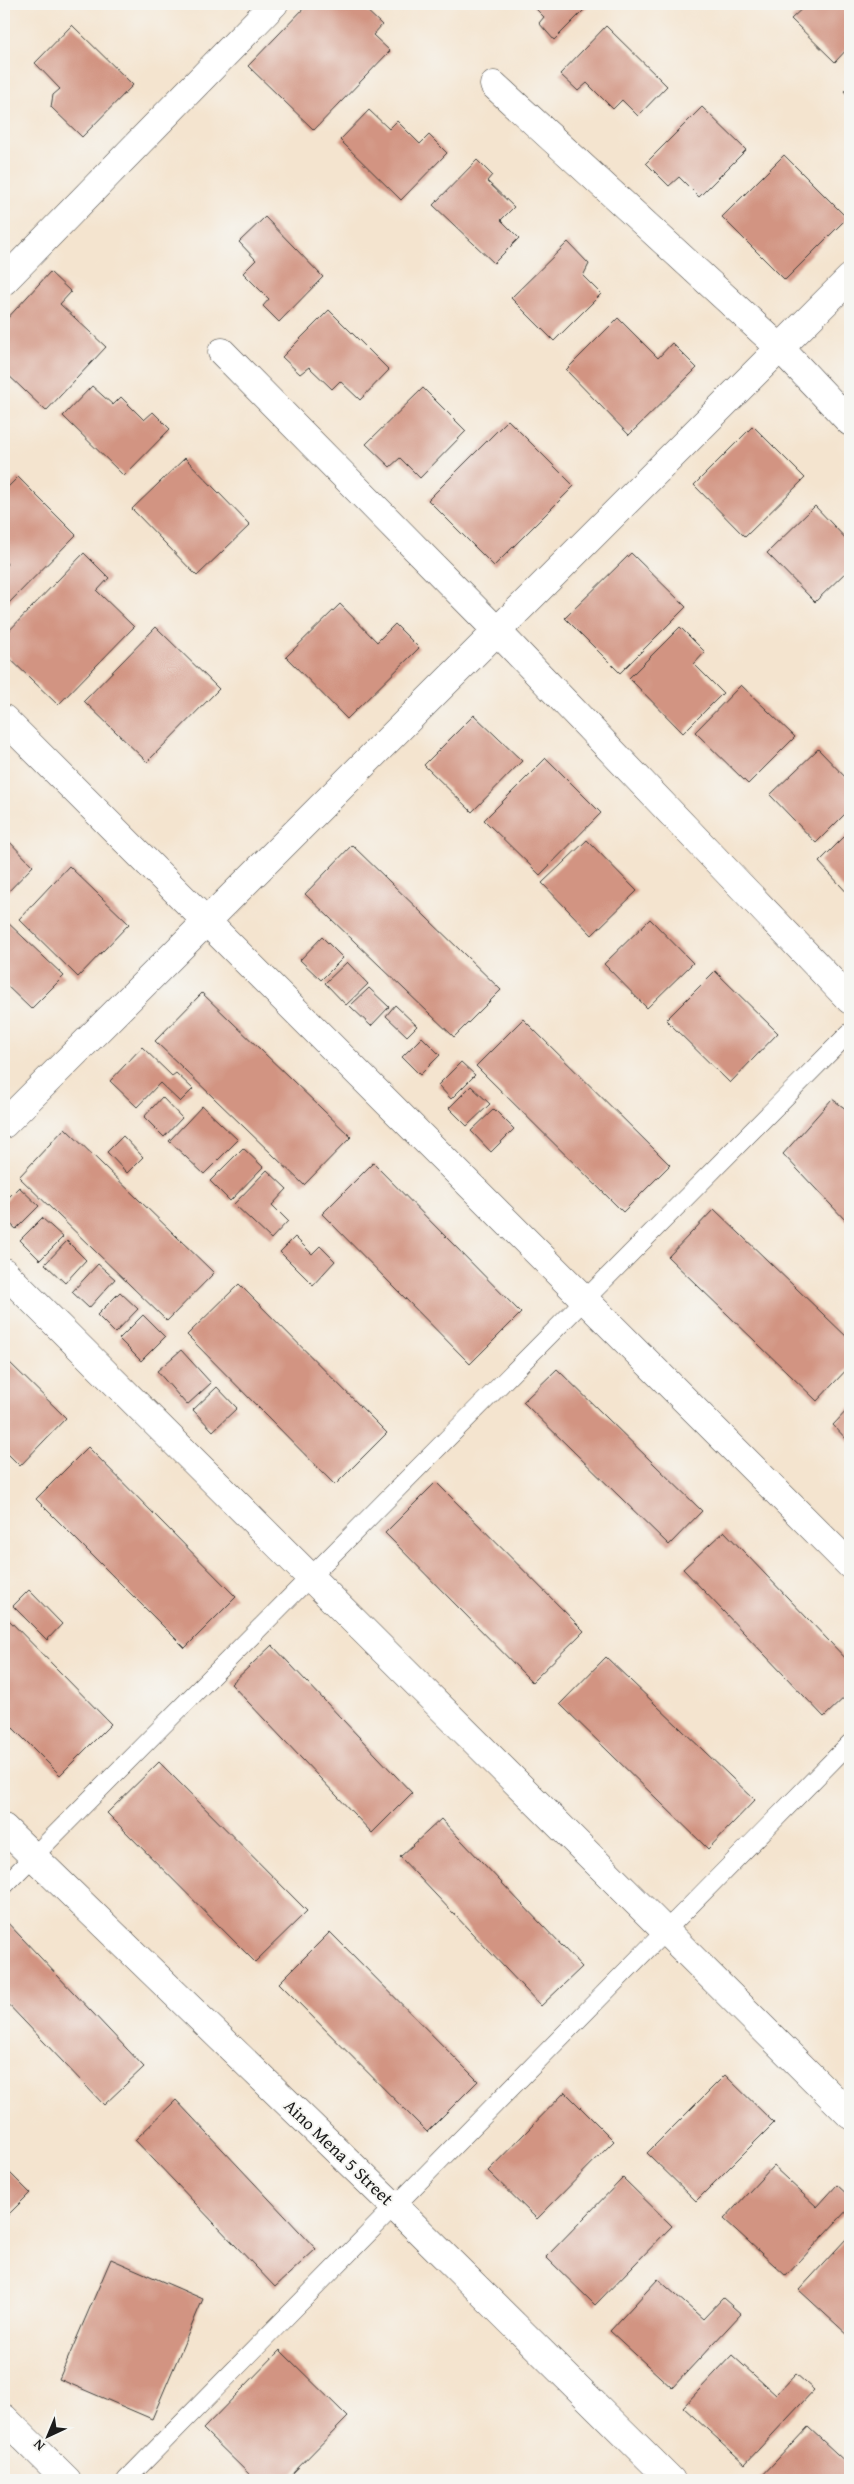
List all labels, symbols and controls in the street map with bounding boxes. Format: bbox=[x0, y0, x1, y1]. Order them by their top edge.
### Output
street label: Aino Mena 5 Street bbox=[278, 2093, 400, 2212]
north arrow bbox=[22, 2412, 72, 2462]
text: N bbox=[28, 2434, 49, 2456]

